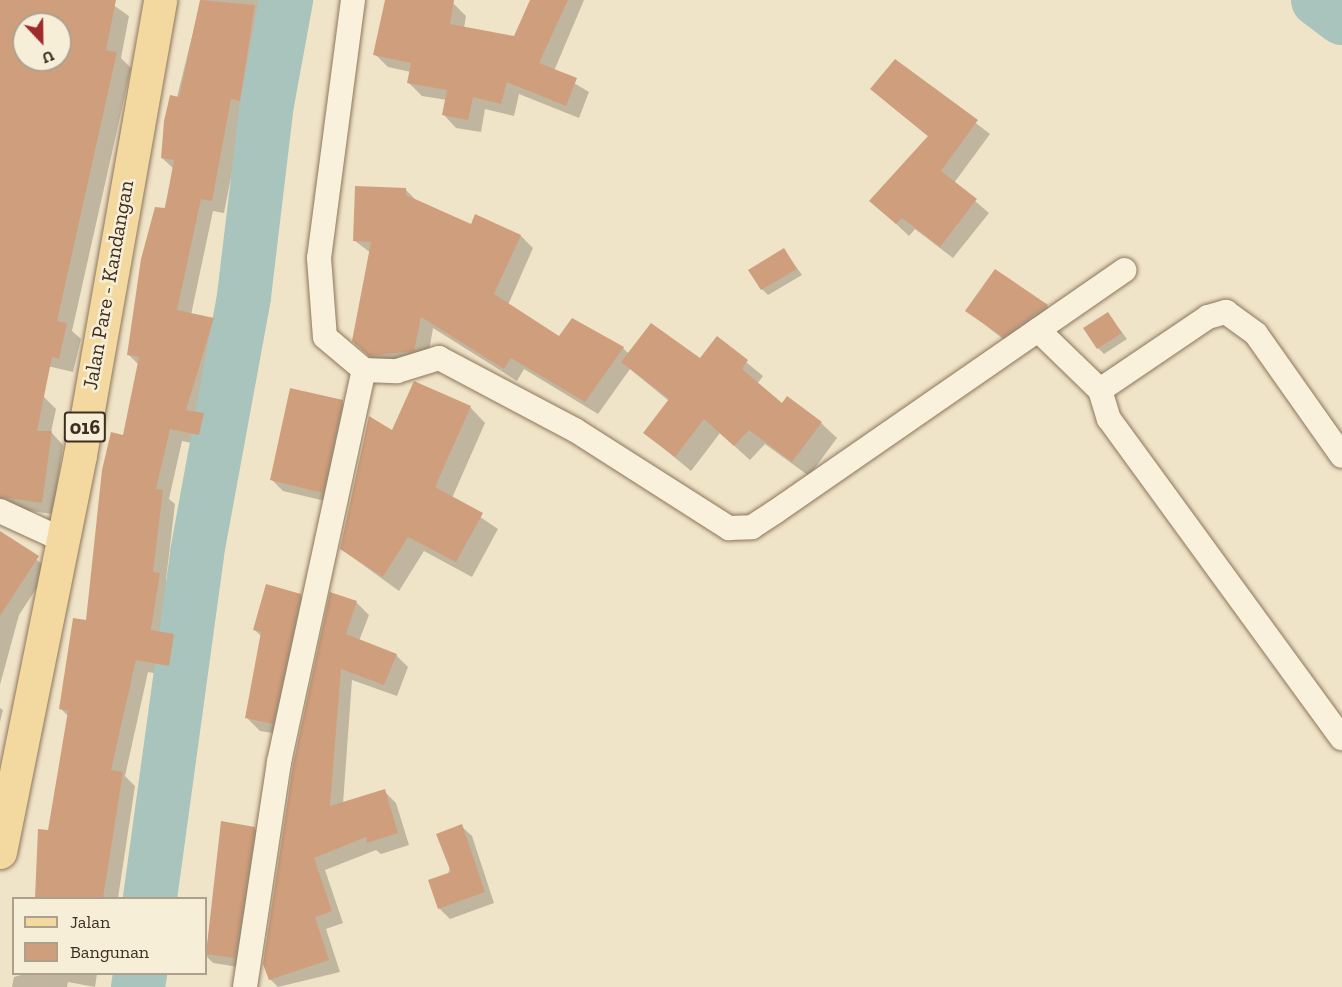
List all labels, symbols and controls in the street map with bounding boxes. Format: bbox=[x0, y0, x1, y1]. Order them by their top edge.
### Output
north arrow bbox=[12, 12, 72, 72]
text: U bbox=[39, 46, 57, 68]
street label: Jalan Pare - Kandangan bbox=[77, 178, 139, 392]
road number: 016 bbox=[62, 410, 107, 444]
legend bbox=[12, 897, 207, 975]
text: Jalan bbox=[70, 911, 110, 933]
text: Bangunan bbox=[70, 941, 149, 963]

